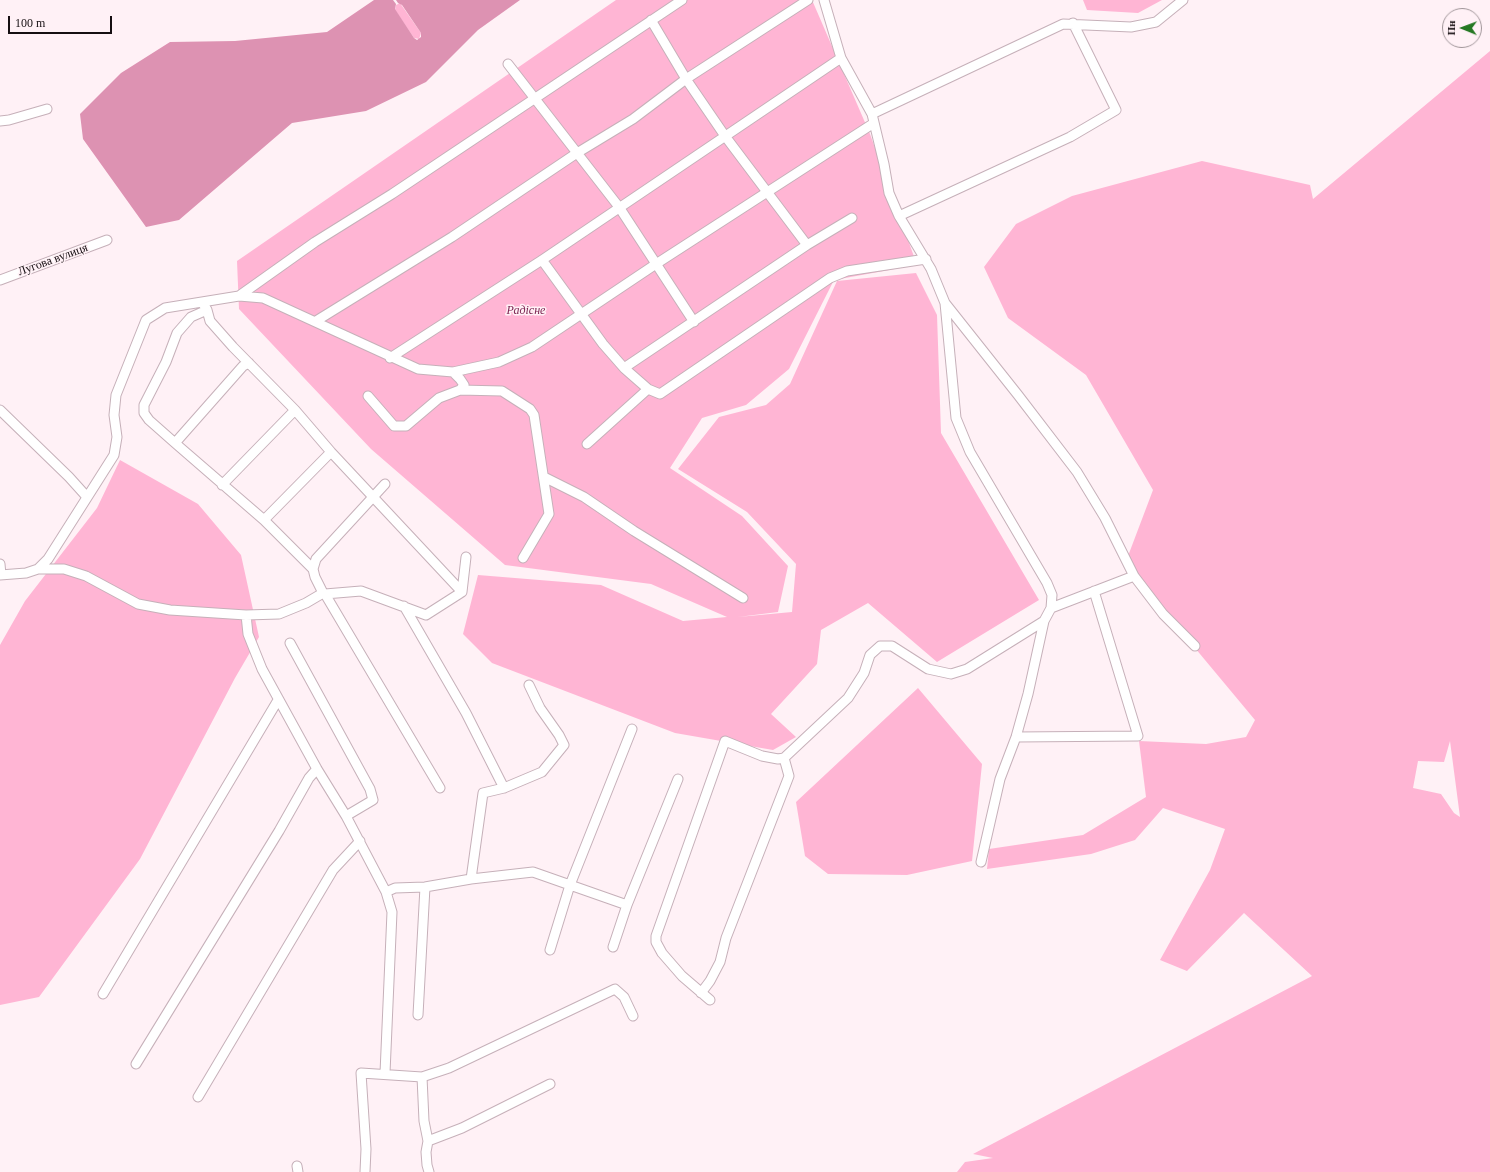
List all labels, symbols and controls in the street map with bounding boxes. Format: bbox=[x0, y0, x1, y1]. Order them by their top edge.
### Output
scale bar bbox=[10, 8, 114, 34]
north arrow bbox=[1442, 8, 1482, 48]
text: 100 m bbox=[15, 16, 45, 30]
text: Пн bbox=[1445, 20, 1457, 35]
street label: Лугова вулиця bbox=[16, 241, 90, 279]
park label: Радісне bbox=[507, 304, 545, 318]

